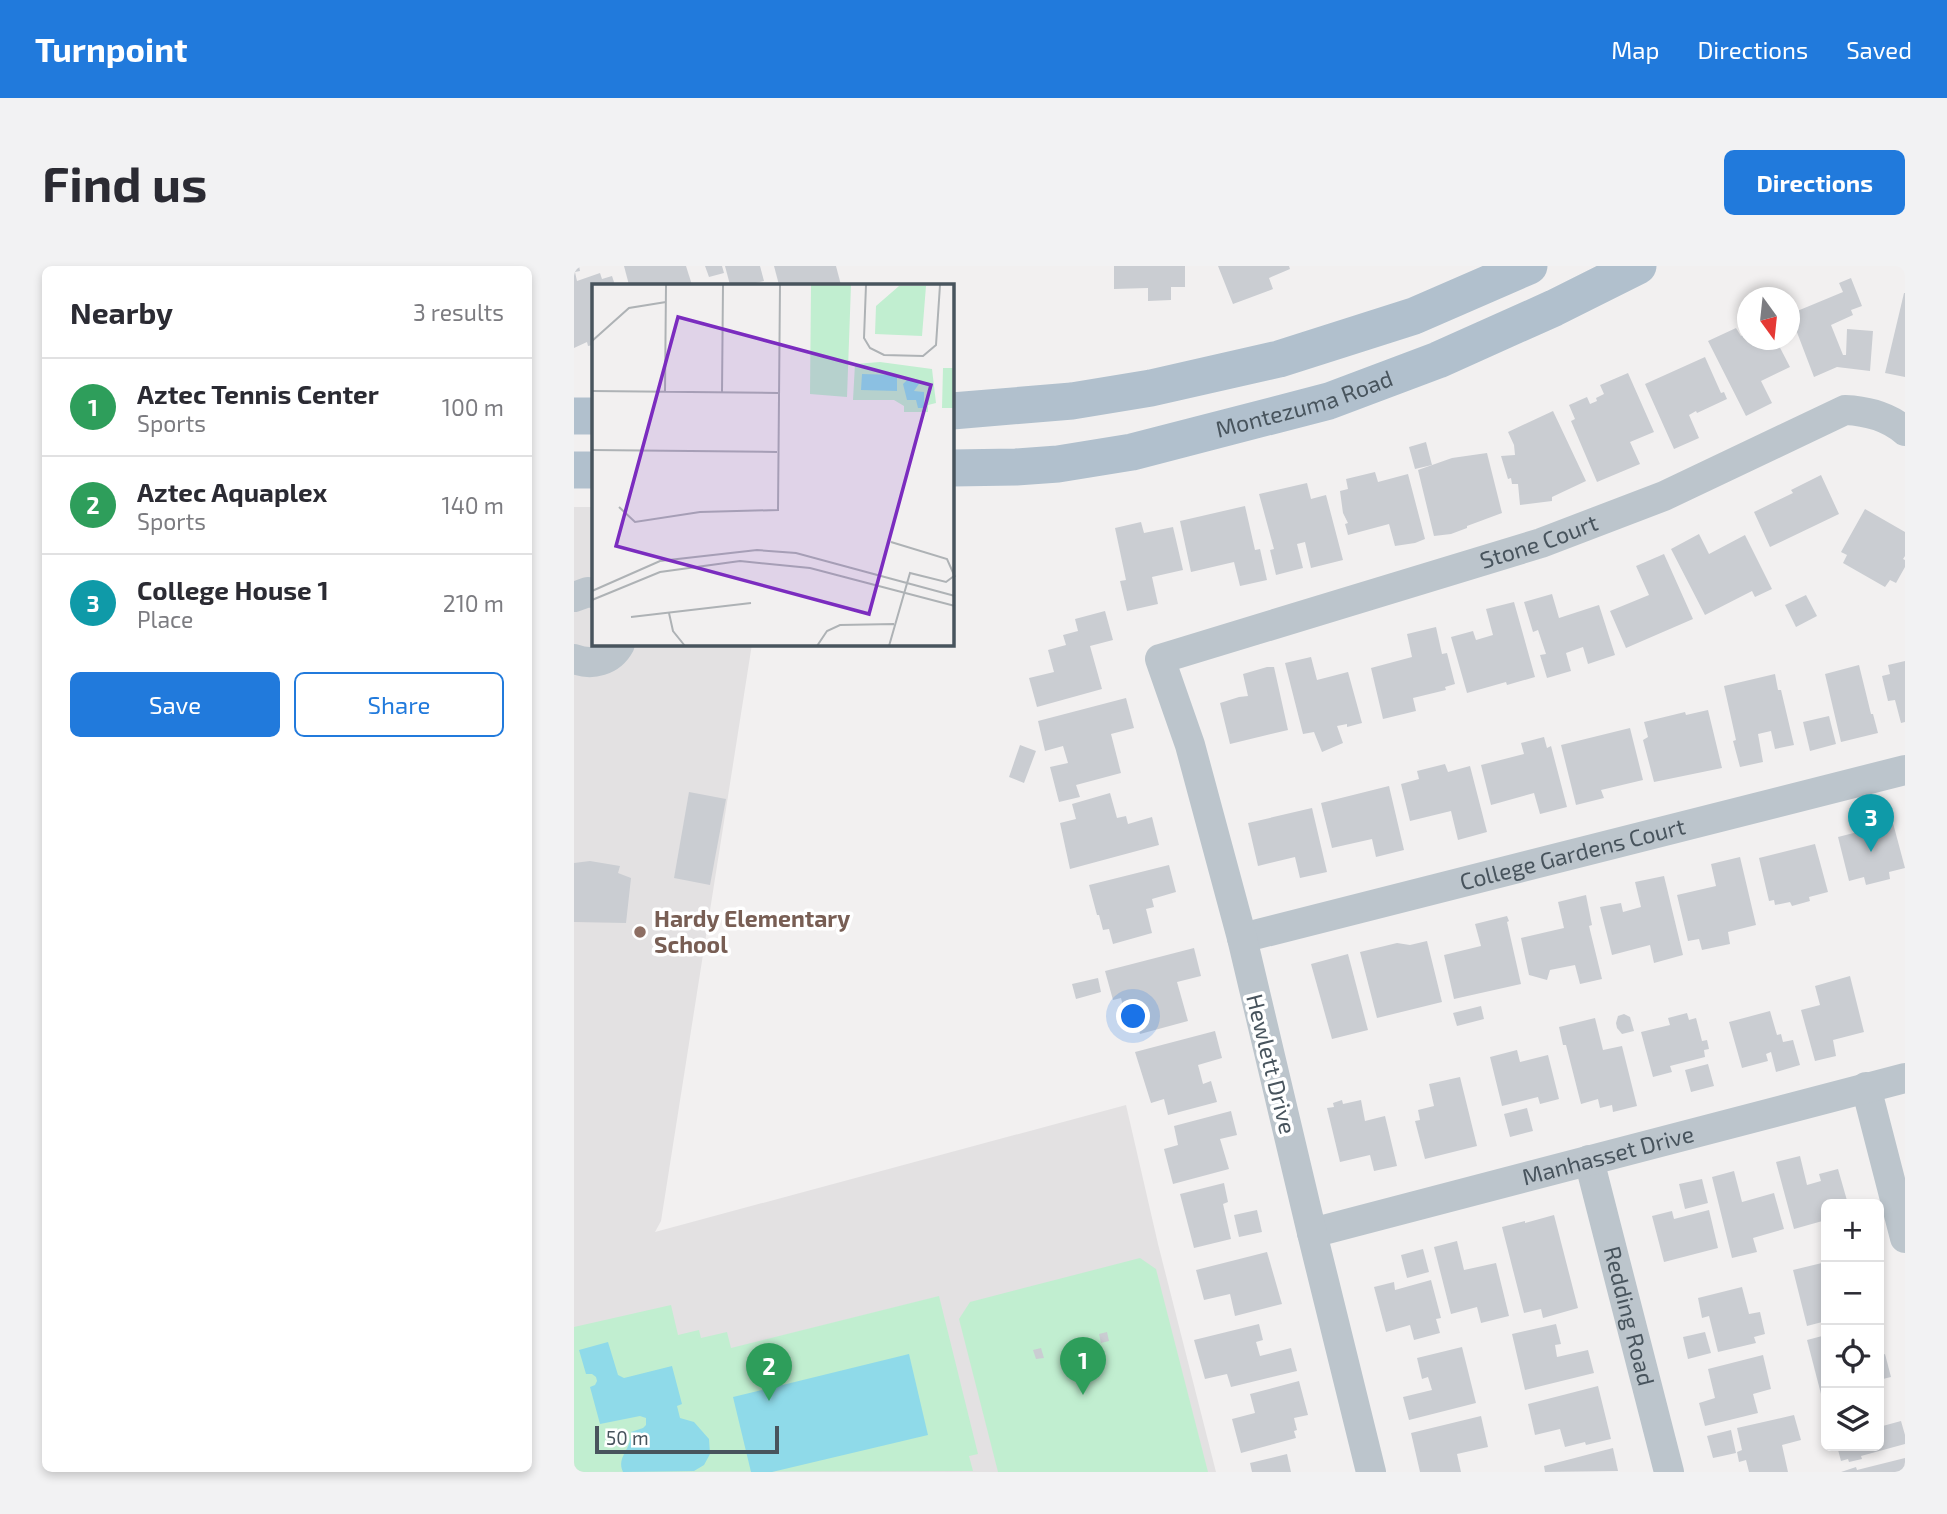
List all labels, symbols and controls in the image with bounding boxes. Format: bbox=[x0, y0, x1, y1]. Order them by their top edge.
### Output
text: Turnpoint bbox=[35, 29, 188, 69]
text: Map bbox=[1611, 35, 1659, 64]
text: Directions bbox=[1697, 35, 1808, 64]
text: Saved bbox=[1846, 35, 1912, 64]
button: Directions bbox=[1724, 150, 1905, 215]
text: Find us bbox=[42, 153, 207, 212]
inset map bbox=[592, 284, 954, 646]
north arrow bbox=[1737, 287, 1800, 350]
text: Nearby bbox=[70, 294, 173, 330]
text: 3 results bbox=[413, 298, 504, 326]
street label: Montezuma Road bbox=[1213, 363, 1396, 443]
text: Aztec Tennis Center bbox=[137, 378, 379, 409]
text: 1 bbox=[88, 393, 98, 421]
text: 100 m bbox=[442, 393, 504, 421]
text: Sports bbox=[137, 409, 206, 437]
text: Aztec Aquaplex bbox=[137, 476, 327, 507]
text: 2 bbox=[86, 491, 100, 519]
text: 140 m bbox=[442, 491, 504, 519]
text: Sports bbox=[137, 507, 206, 535]
street label: Stone Court bbox=[1476, 508, 1602, 574]
text: College House 1 bbox=[137, 574, 329, 605]
text: 3 bbox=[86, 589, 100, 617]
text: 210 m bbox=[443, 589, 504, 617]
text: Place bbox=[137, 605, 193, 633]
button: Save bbox=[70, 672, 280, 737]
button: Share bbox=[294, 672, 504, 737]
pin: 3 bbox=[1848, 794, 1894, 852]
street label: College Gardens Court bbox=[1457, 811, 1688, 895]
place label: Hardy Elementary School bbox=[654, 904, 850, 958]
marker: Hardy Elementary School bbox=[632, 924, 648, 940]
street label: Hewlett Drive bbox=[1241, 991, 1303, 1137]
your location bbox=[1116, 999, 1150, 1033]
street label: Manhasset Drive bbox=[1519, 1119, 1697, 1191]
map controls bbox=[1821, 1199, 1884, 1451]
button: + bbox=[1821, 1199, 1884, 1262]
street label: Redding Road bbox=[1599, 1243, 1661, 1388]
button: − bbox=[1821, 1262, 1884, 1325]
button: locate bbox=[1821, 1325, 1884, 1388]
pin: 1 bbox=[1060, 1337, 1106, 1395]
pin: 2 bbox=[746, 1343, 792, 1401]
button: layers bbox=[1821, 1388, 1884, 1451]
scale bar bbox=[595, 1423, 779, 1455]
text: 50 m bbox=[606, 1426, 649, 1449]

